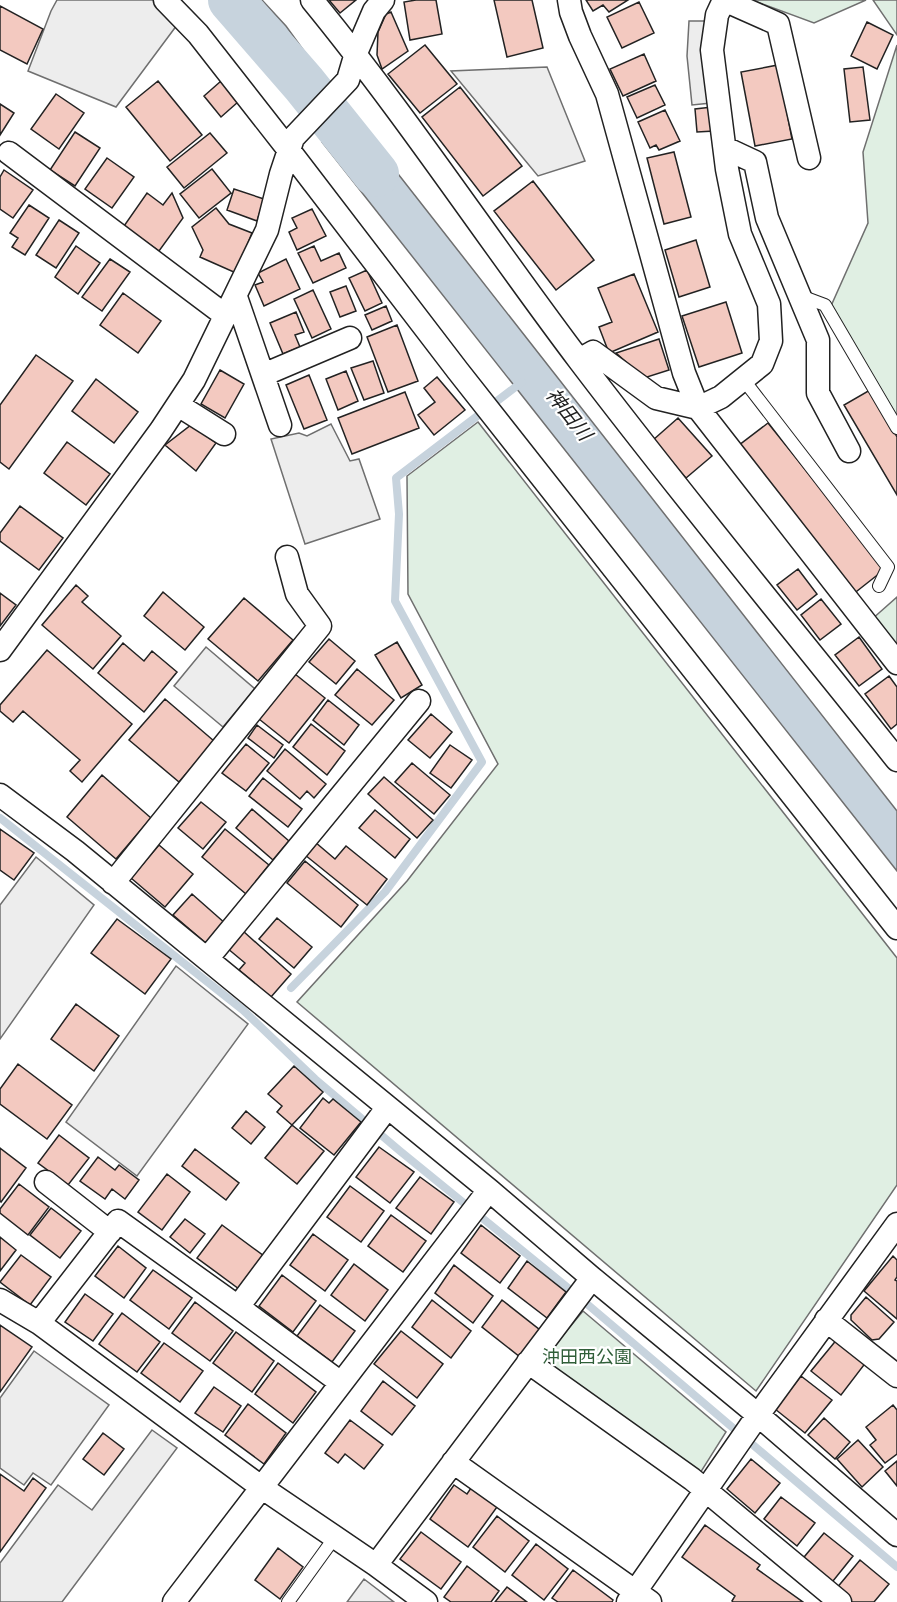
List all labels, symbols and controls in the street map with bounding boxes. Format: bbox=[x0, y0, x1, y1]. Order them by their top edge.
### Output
water label: 神田川 bbox=[542, 382, 599, 446]
park label: 沖田西公園 bbox=[542, 1345, 632, 1367]

